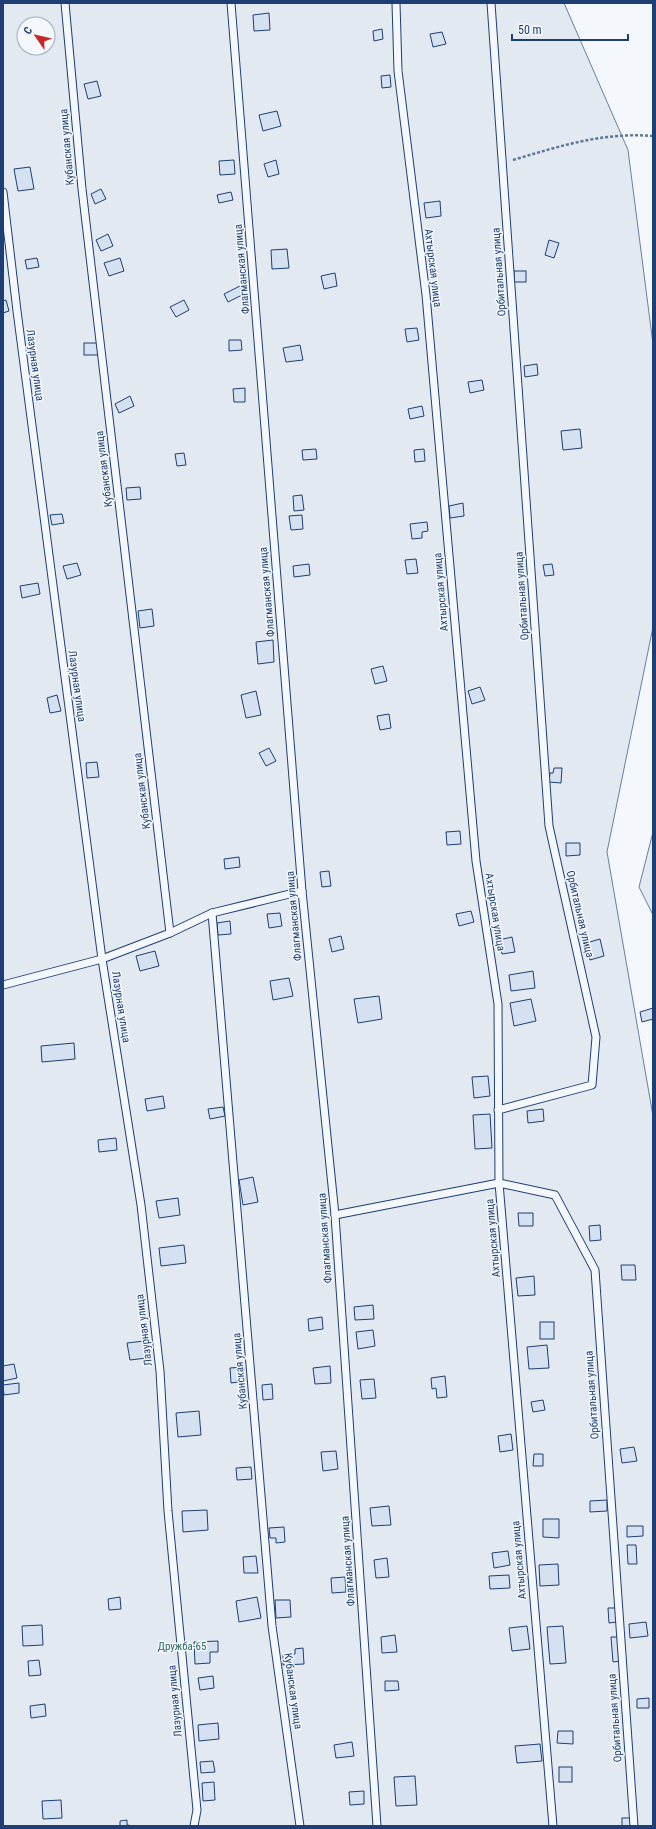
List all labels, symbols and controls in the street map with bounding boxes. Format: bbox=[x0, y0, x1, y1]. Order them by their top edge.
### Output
north arrow bbox=[16, 16, 56, 56]
scale bar bbox=[512, 16, 628, 42]
text: 50 m bbox=[518, 23, 542, 37]
text: С bbox=[21, 24, 35, 37]
street label: Кубанская улица bbox=[57, 108, 77, 186]
street label: Флагманская улица bbox=[232, 223, 252, 315]
street label: Орбитальная улица bbox=[489, 227, 509, 317]
street label: Ахтырская улица bbox=[422, 228, 444, 308]
street label: Лазурная улица bbox=[24, 328, 46, 402]
street label: Кубанская улица bbox=[93, 430, 115, 508]
street label: Флагманская улица bbox=[257, 546, 277, 638]
street label: Орбитальная улица bbox=[512, 551, 532, 641]
street label: Ахтырская улица bbox=[431, 552, 451, 632]
street label: Лазурная улица bbox=[66, 649, 88, 723]
street label: Кубанская улица bbox=[131, 752, 153, 830]
street label: Орбитальная улица bbox=[564, 869, 596, 959]
street label: Флагманская улица bbox=[284, 870, 304, 962]
street label: Ахтырская улица bbox=[482, 872, 508, 952]
street label: Лазурная улица bbox=[109, 970, 133, 1044]
street label: Флагманская улица bbox=[315, 1192, 335, 1284]
street label: Ахтырская улица bbox=[483, 1198, 503, 1278]
street label: Лазурная улица bbox=[133, 1293, 155, 1367]
street label: Кубанская улица bbox=[230, 1332, 250, 1410]
street label: Орбитальная улица bbox=[582, 1350, 602, 1440]
street label: Флагманская улица bbox=[338, 1515, 358, 1607]
street label: Ахтырская улица bbox=[509, 1520, 529, 1600]
park label: Дружба-65 bbox=[158, 1640, 206, 1653]
street label: Кубанская улица bbox=[281, 1652, 305, 1730]
street label: Лазурная улица bbox=[165, 1664, 185, 1738]
street label: Орбитальная улица bbox=[605, 1673, 625, 1763]

